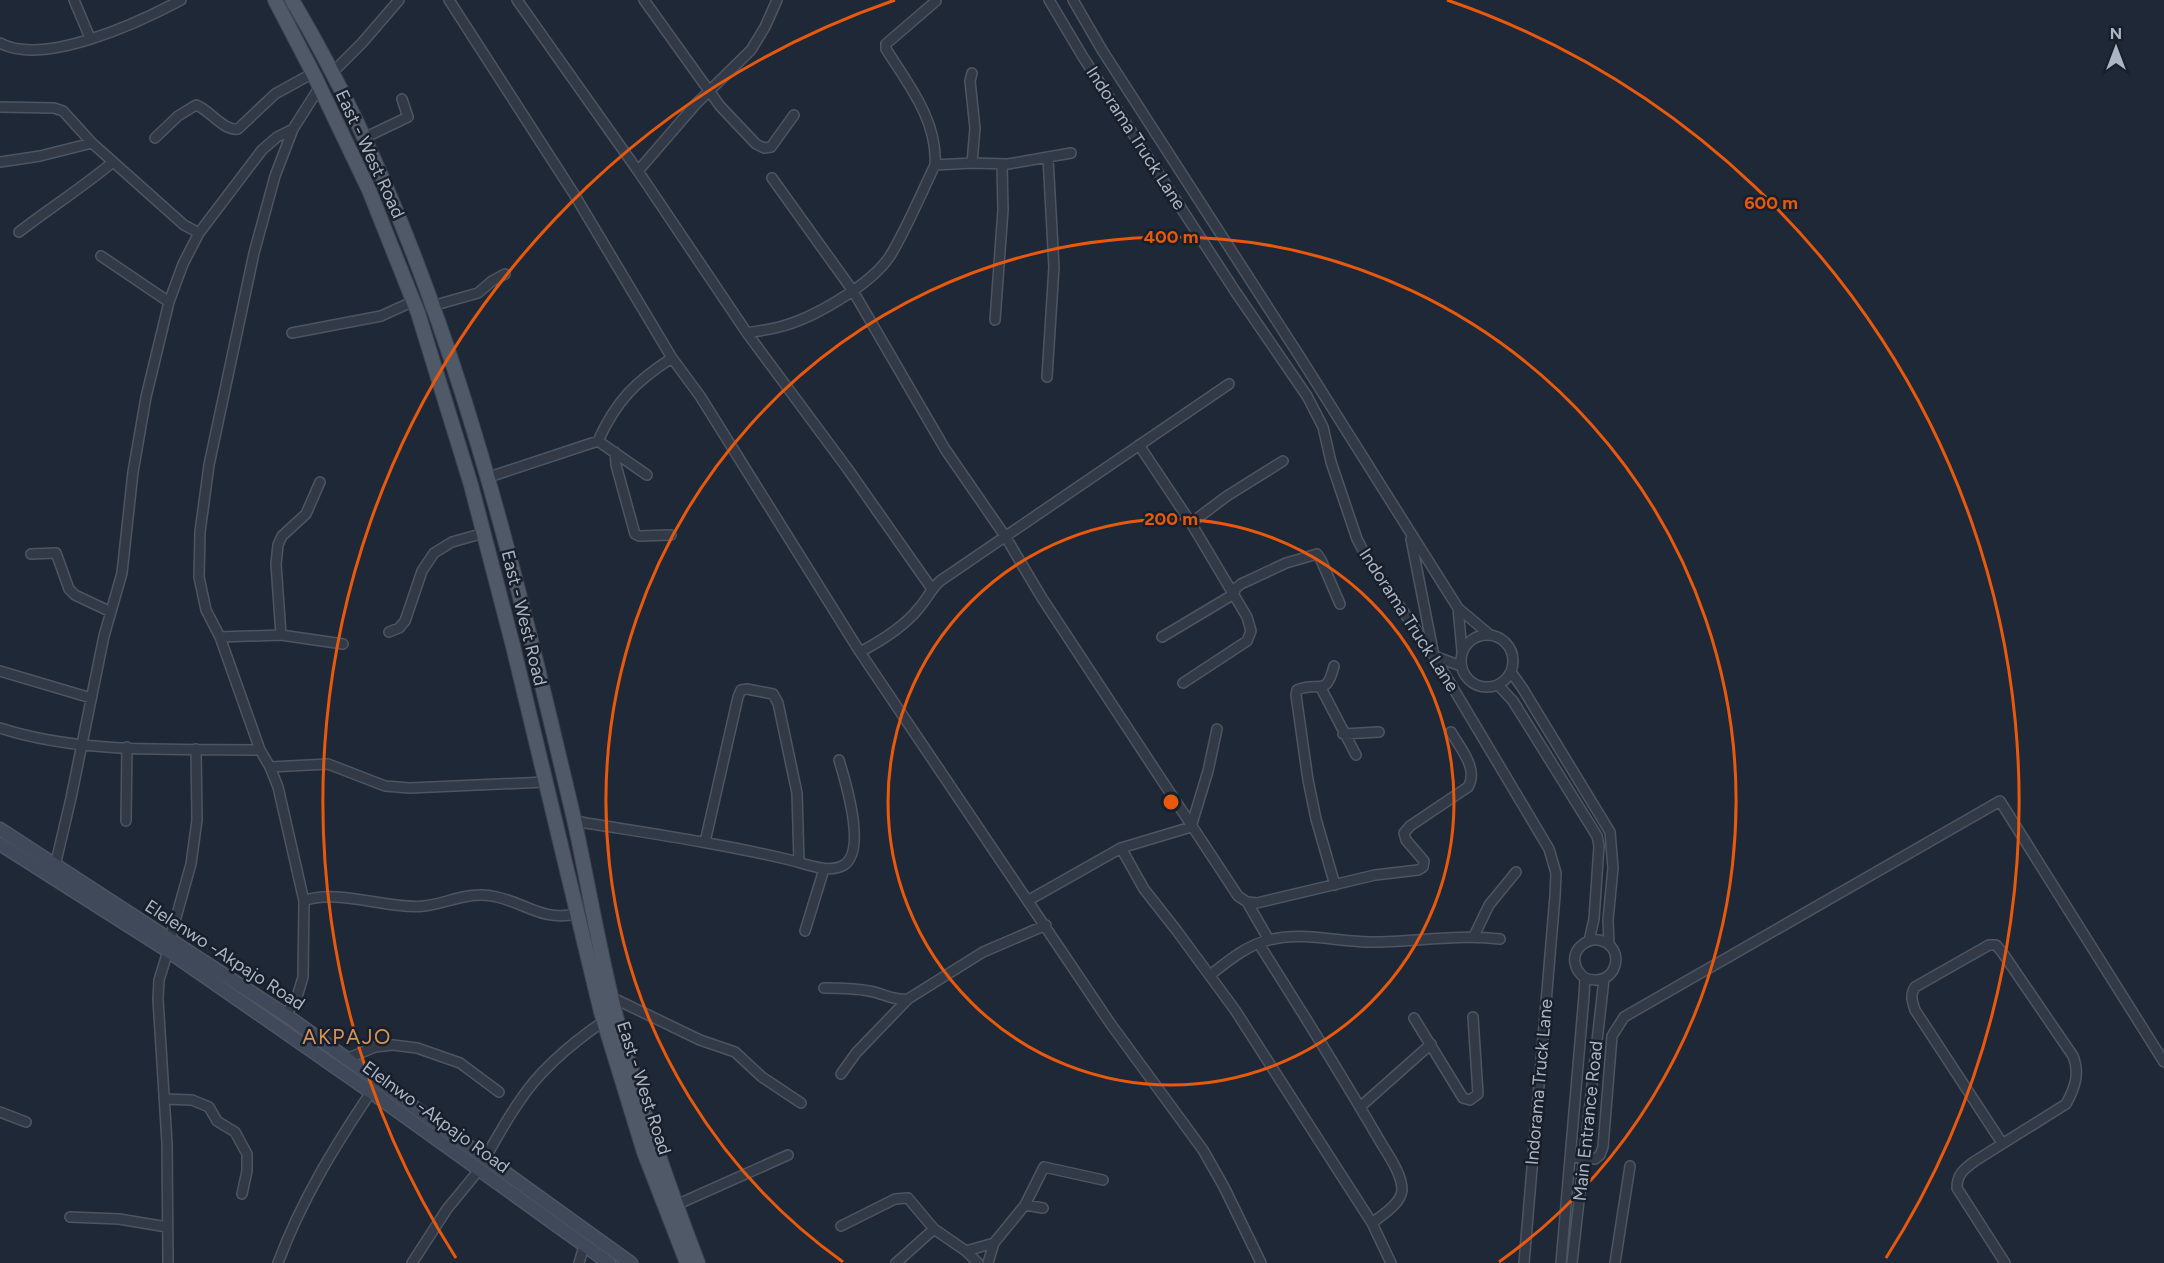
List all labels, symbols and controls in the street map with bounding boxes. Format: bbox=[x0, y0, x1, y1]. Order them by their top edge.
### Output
north arrow bbox=[2086, 18, 2146, 78]
text: N bbox=[2110, 24, 2122, 43]
street label: Indorama Truck Lane bbox=[1081, 62, 1191, 214]
street label: East - West Road bbox=[331, 86, 409, 222]
text: 600 m bbox=[1744, 192, 1798, 214]
text: 400 m bbox=[1144, 226, 1198, 248]
text: 200 m bbox=[1144, 508, 1198, 530]
street label: Indorama Truck Lane bbox=[1354, 544, 1464, 696]
street label: East - West Road bbox=[497, 548, 551, 688]
centre of rings bbox=[1161, 792, 1181, 812]
street label: Elelenwo -Akpajo Road bbox=[141, 895, 309, 1015]
street label: Indorama Truck Lane bbox=[1521, 998, 1557, 1166]
street label: East - West Road bbox=[612, 1019, 676, 1157]
district label: AKPAJO bbox=[302, 1024, 392, 1049]
street label: Main Entrance Road bbox=[1569, 1040, 1607, 1202]
street label: Elelnwo -Akpajo Road bbox=[358, 1056, 514, 1178]

